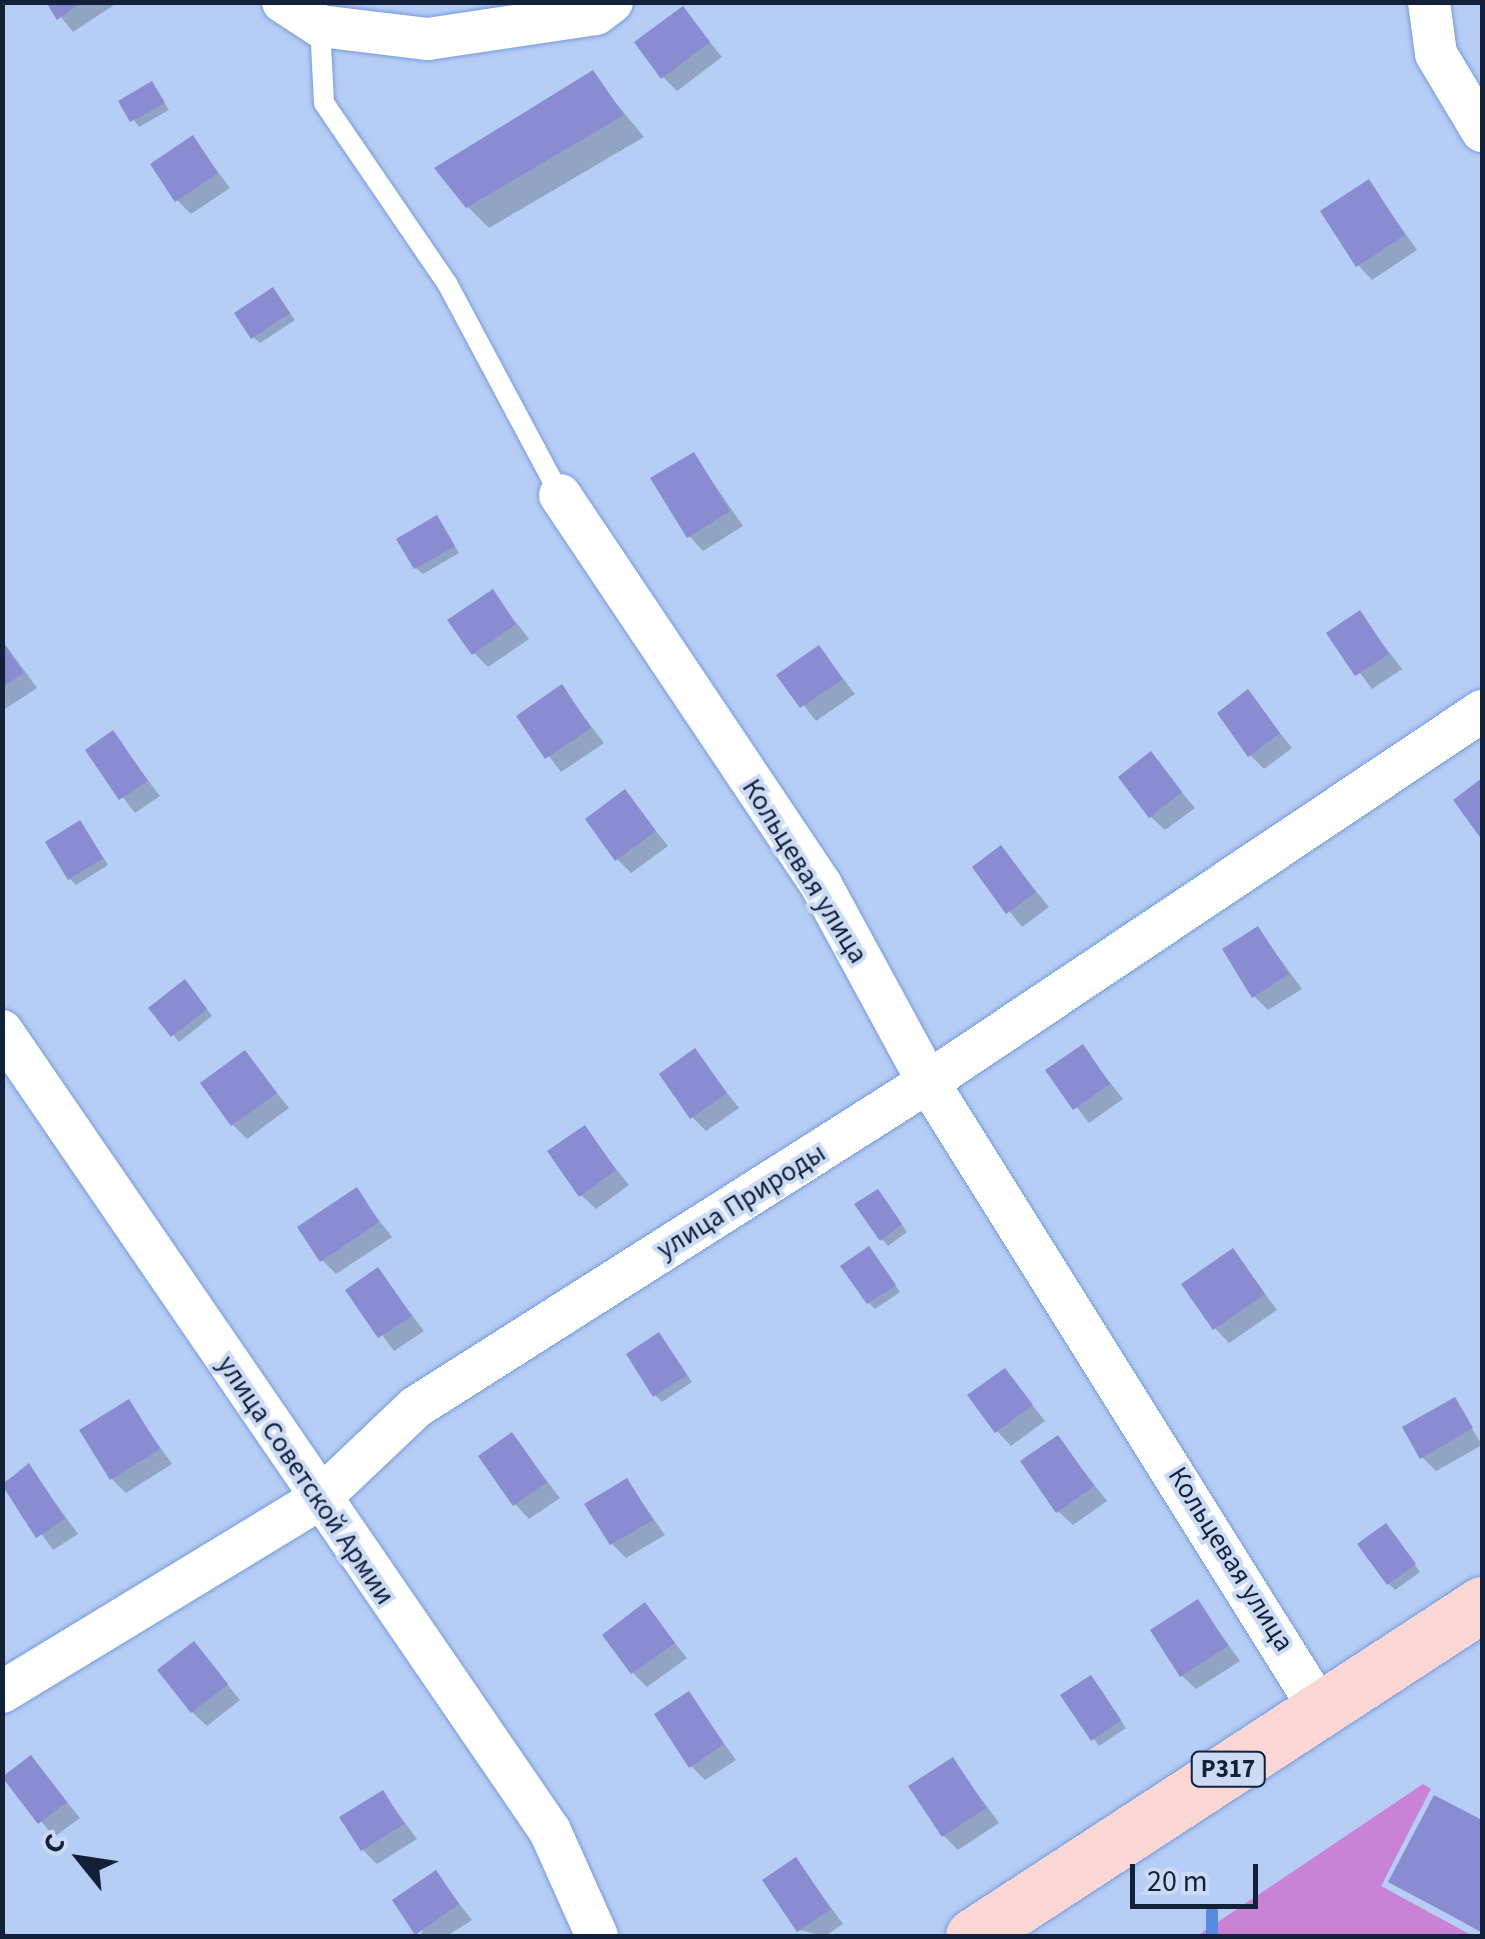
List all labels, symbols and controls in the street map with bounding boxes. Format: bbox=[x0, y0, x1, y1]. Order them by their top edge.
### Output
street label: Кольцевая улица bbox=[735, 773, 875, 969]
street label: улица Природы bbox=[650, 1136, 832, 1266]
street label: улица Советской Армии bbox=[210, 1349, 402, 1611]
street label: Кольцевая улица bbox=[1161, 1461, 1301, 1657]
road number: Р317 bbox=[1190, 1749, 1266, 1789]
north arrow bbox=[30, 1809, 130, 1909]
text: С bbox=[33, 1827, 75, 1861]
scale bar bbox=[1135, 1844, 1262, 1906]
text: 20 m bbox=[1147, 1860, 1208, 1903]

